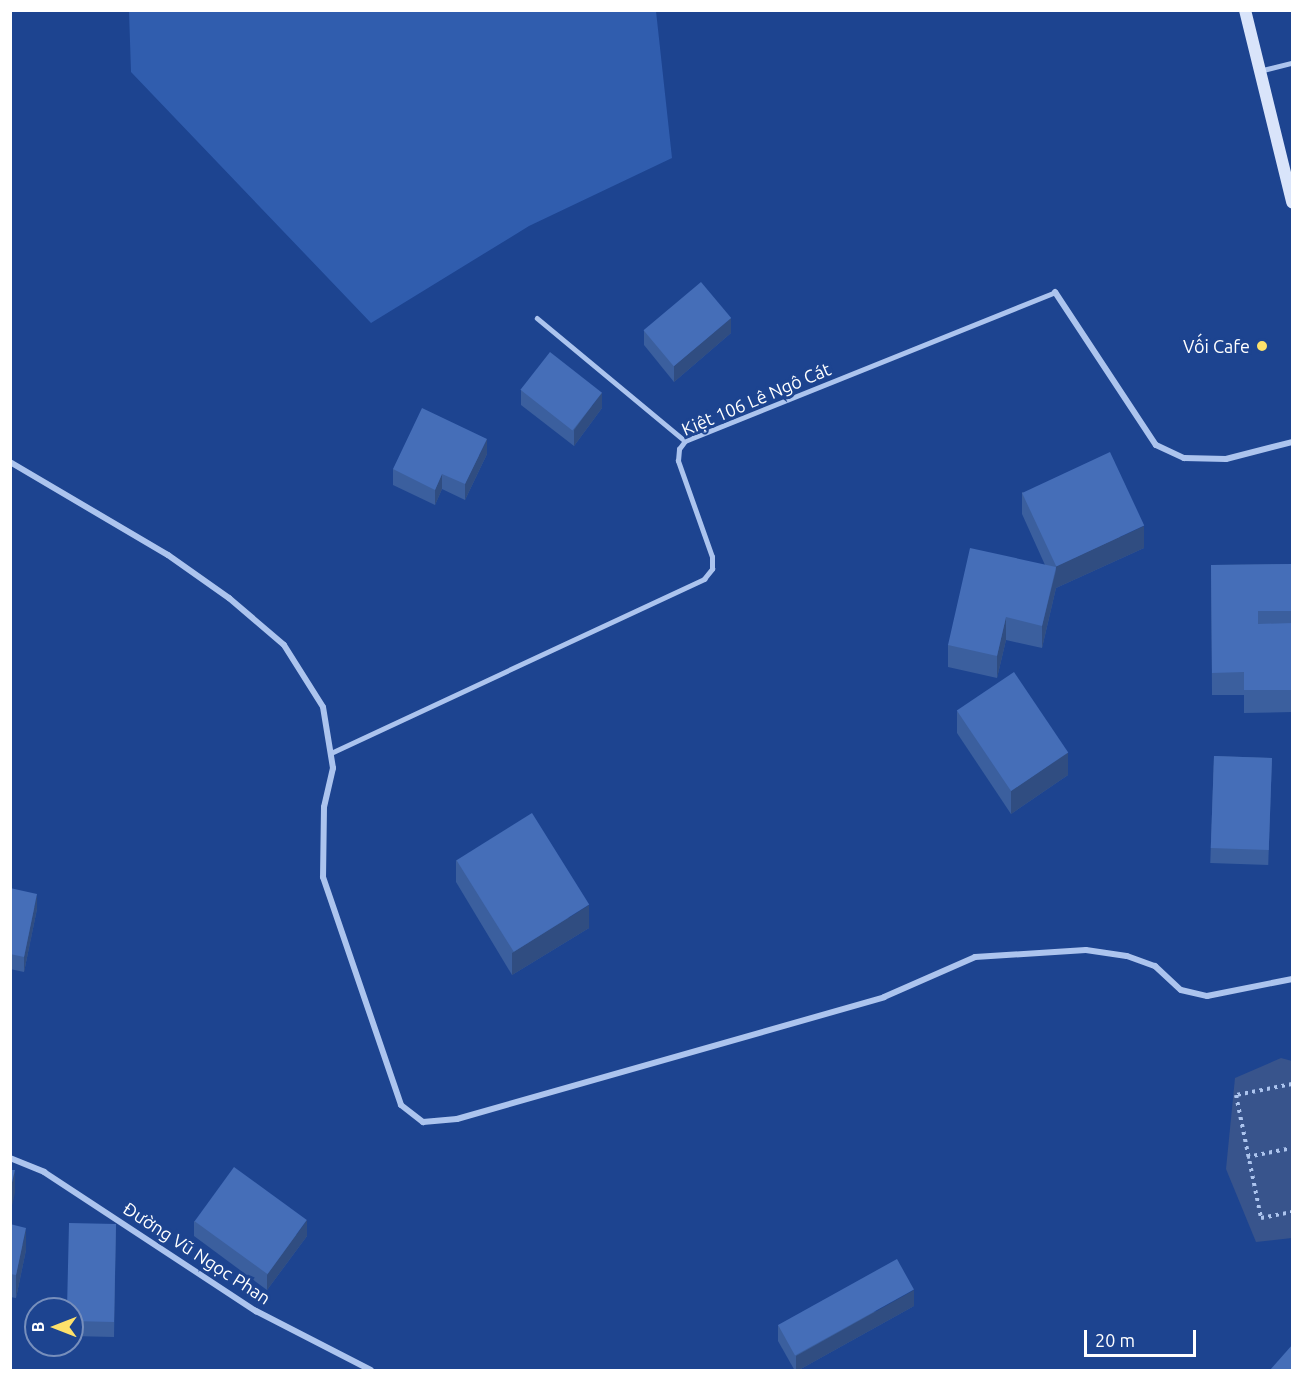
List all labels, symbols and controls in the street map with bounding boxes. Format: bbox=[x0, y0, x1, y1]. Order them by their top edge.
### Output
place label: Vối Cafe bbox=[1183, 335, 1250, 357]
marker: Vối Cafe bbox=[1255, 339, 1269, 353]
street label: Kiệt 106 Lê Ngô Cát bbox=[678, 358, 834, 440]
street label: Đường Vũ Ngọc Phan bbox=[119, 1197, 275, 1309]
north arrow bbox=[24, 1297, 84, 1357]
scale bar bbox=[1087, 1318, 1200, 1356]
text: B bbox=[29, 1322, 47, 1332]
text: 20 m bbox=[1095, 1330, 1135, 1350]

